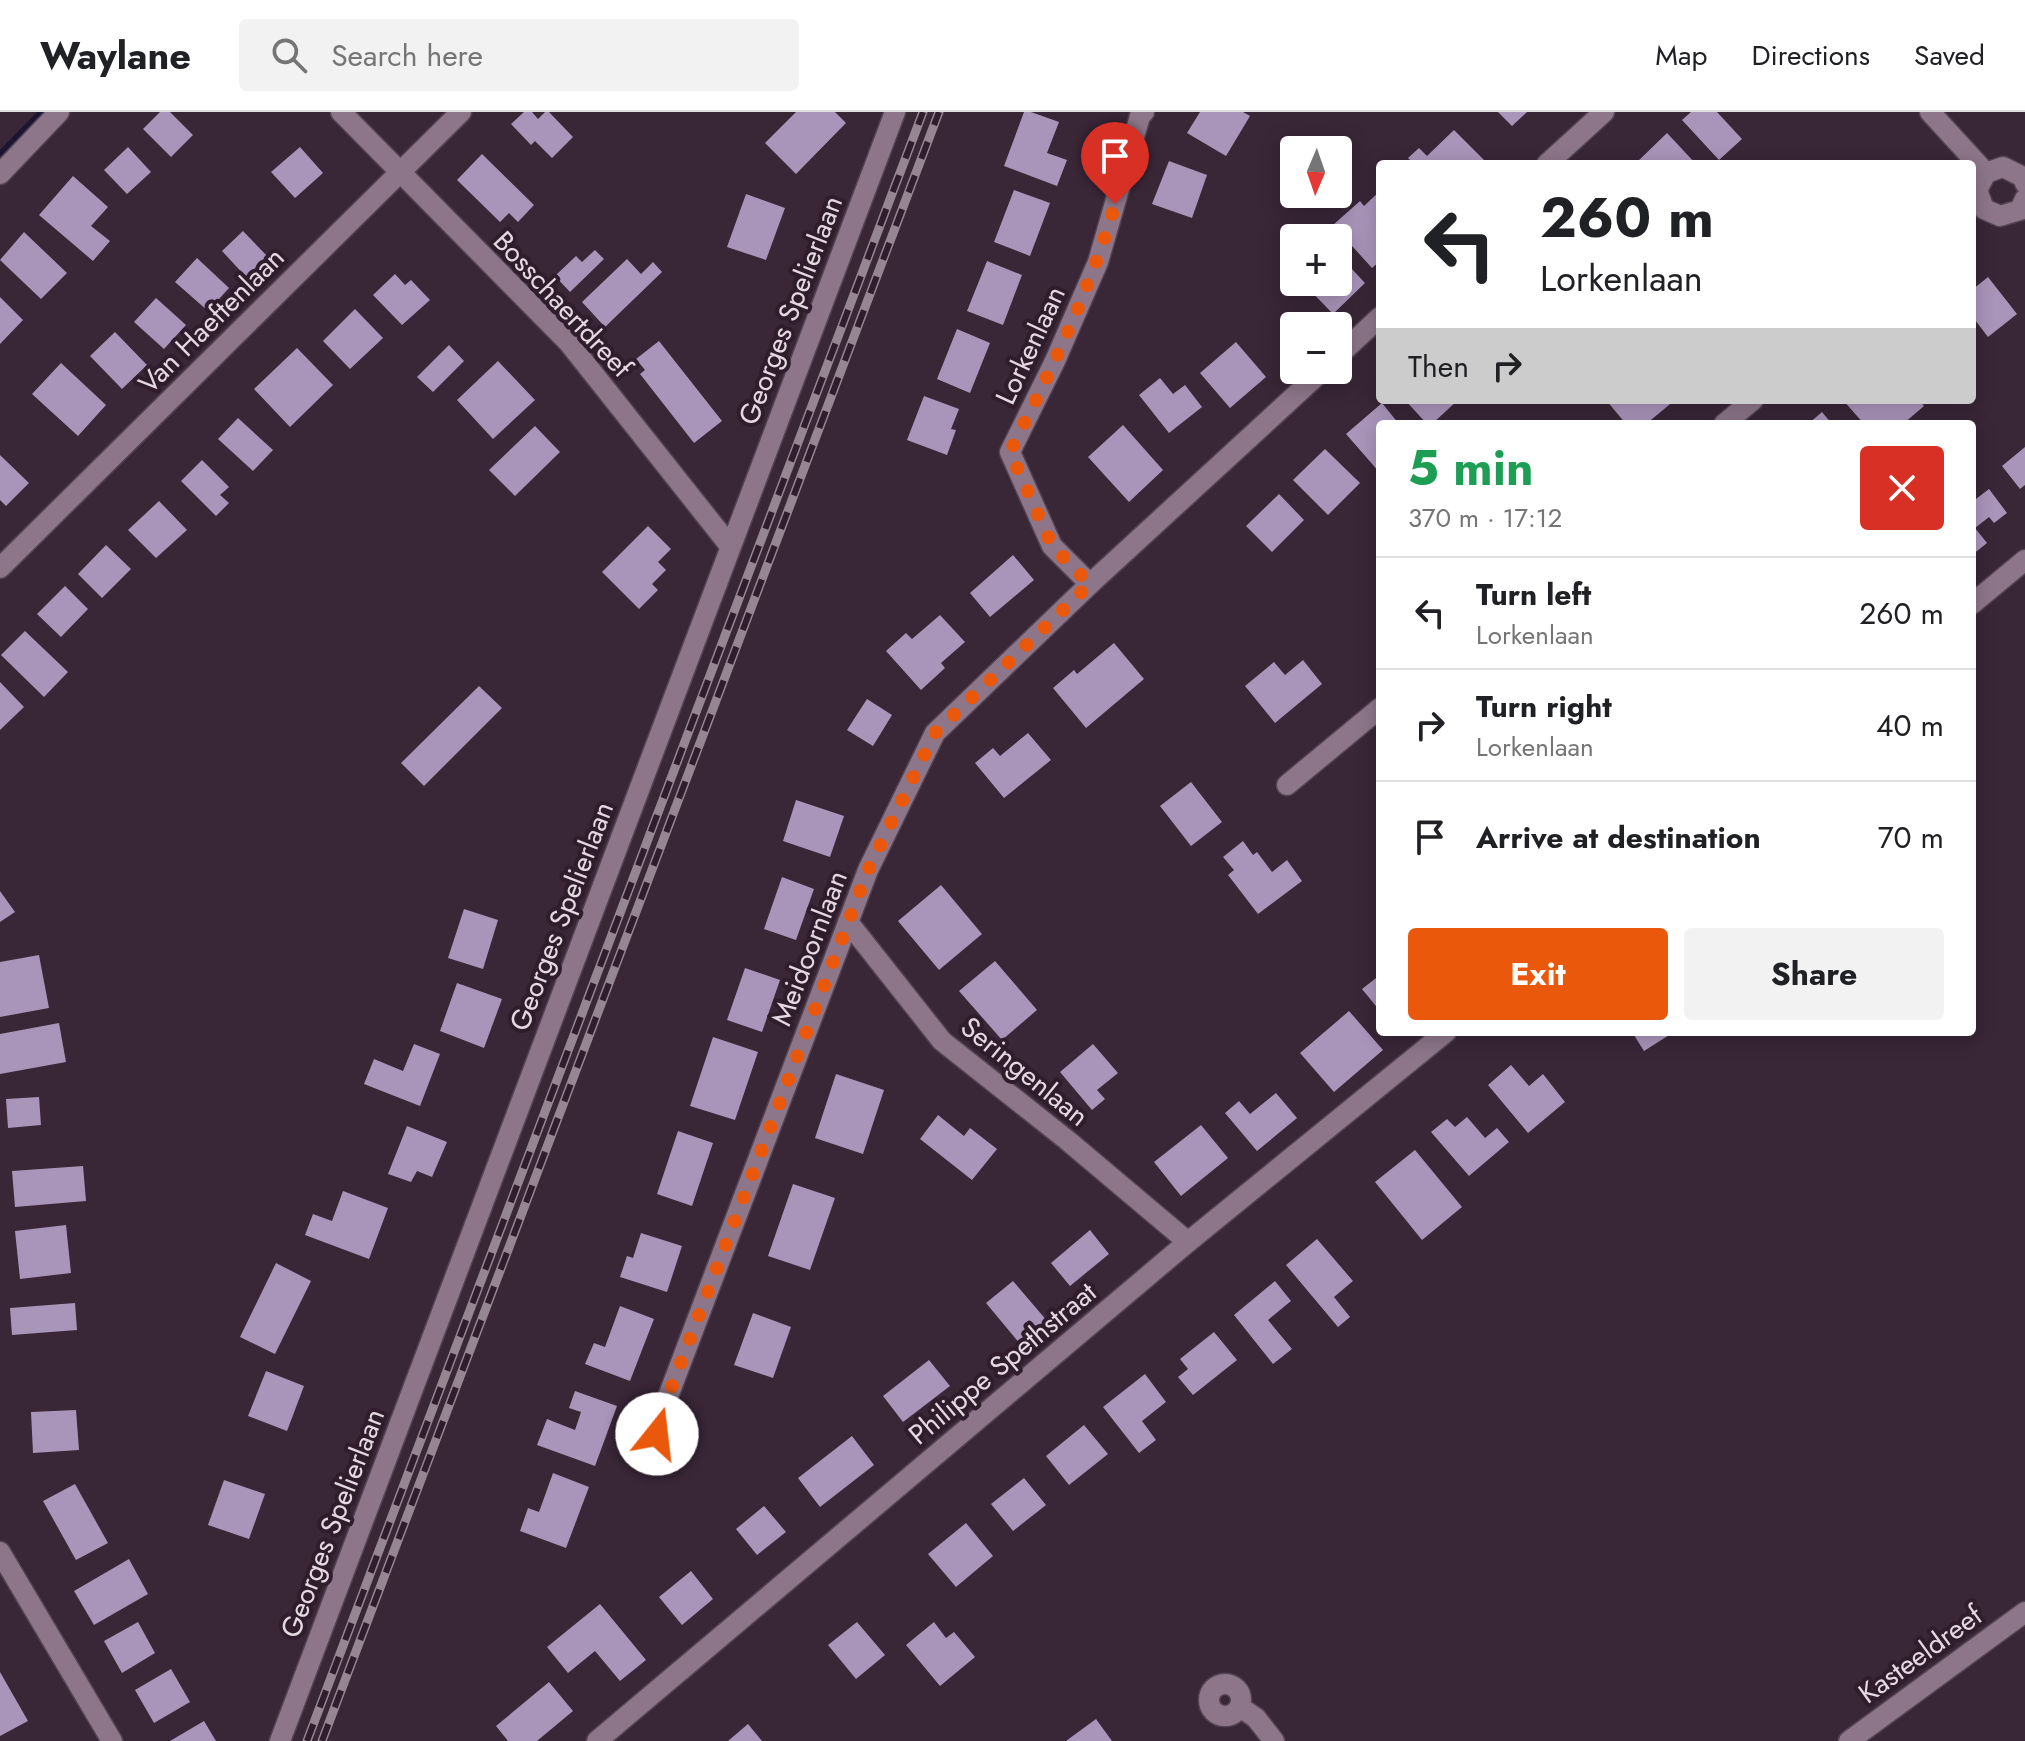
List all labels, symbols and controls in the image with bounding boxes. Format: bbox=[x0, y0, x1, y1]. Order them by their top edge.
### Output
search box bbox=[239, 19, 799, 91]
text: Waylane bbox=[40, 28, 191, 83]
icon: search bbox=[267, 33, 311, 77]
text: Search here bbox=[331, 34, 483, 77]
text: Map bbox=[1655, 35, 1707, 76]
text: Directions bbox=[1751, 35, 1870, 76]
text: Saved bbox=[1914, 35, 1985, 76]
pin bbox=[1081, 122, 1149, 204]
icon: arrive bbox=[1093, 134, 1137, 178]
north arrow bbox=[1280, 136, 1352, 208]
map controls bbox=[1280, 136, 1352, 384]
text: 260 m bbox=[1540, 177, 1714, 258]
street label: Georges Spelierlaan bbox=[728, 190, 853, 431]
icon: left bbox=[1408, 192, 1512, 296]
street label: Bosschaertdreef bbox=[484, 222, 642, 388]
button: + bbox=[1280, 224, 1352, 296]
street label: Van Haeftenlaan bbox=[129, 238, 294, 403]
text: Lorkenlaan bbox=[1540, 252, 1703, 304]
street label: Lorkenlaan bbox=[985, 279, 1076, 411]
button: − bbox=[1280, 312, 1352, 384]
icon: right bbox=[1485, 344, 1529, 388]
text: Then bbox=[1408, 345, 1469, 388]
text: 5 min bbox=[1408, 434, 1534, 503]
button: close bbox=[1860, 446, 1944, 530]
text: 370 m · 17:12 bbox=[1408, 499, 1562, 537]
text: Turn left bbox=[1476, 573, 1591, 616]
icon: left bbox=[1408, 591, 1452, 635]
text: 260 m bbox=[1859, 592, 1944, 635]
text: Lorkenlaan bbox=[1476, 616, 1594, 654]
text: Turn right bbox=[1476, 685, 1612, 728]
icon: right bbox=[1408, 703, 1452, 747]
text: 40 m bbox=[1876, 704, 1944, 747]
text: Lorkenlaan bbox=[1476, 728, 1594, 766]
street label: Georges Spelierlaan bbox=[499, 796, 624, 1037]
icon: arrive bbox=[1408, 815, 1452, 859]
text: Arrive at destination bbox=[1476, 816, 1761, 859]
text: 70 m bbox=[1878, 816, 1944, 859]
street label: Meidoornlaan bbox=[761, 865, 858, 1032]
button: Exit bbox=[1408, 928, 1668, 1020]
button: Share bbox=[1684, 928, 1944, 1020]
street label: Seringenlaan bbox=[952, 1007, 1098, 1136]
street label: Philippe Spethstraat bbox=[899, 1272, 1105, 1454]
position arrow bbox=[615, 1392, 699, 1476]
street label: Georges Spelierlaan bbox=[270, 1403, 395, 1644]
street label: Kasteeldreef bbox=[1850, 1595, 1992, 1713]

